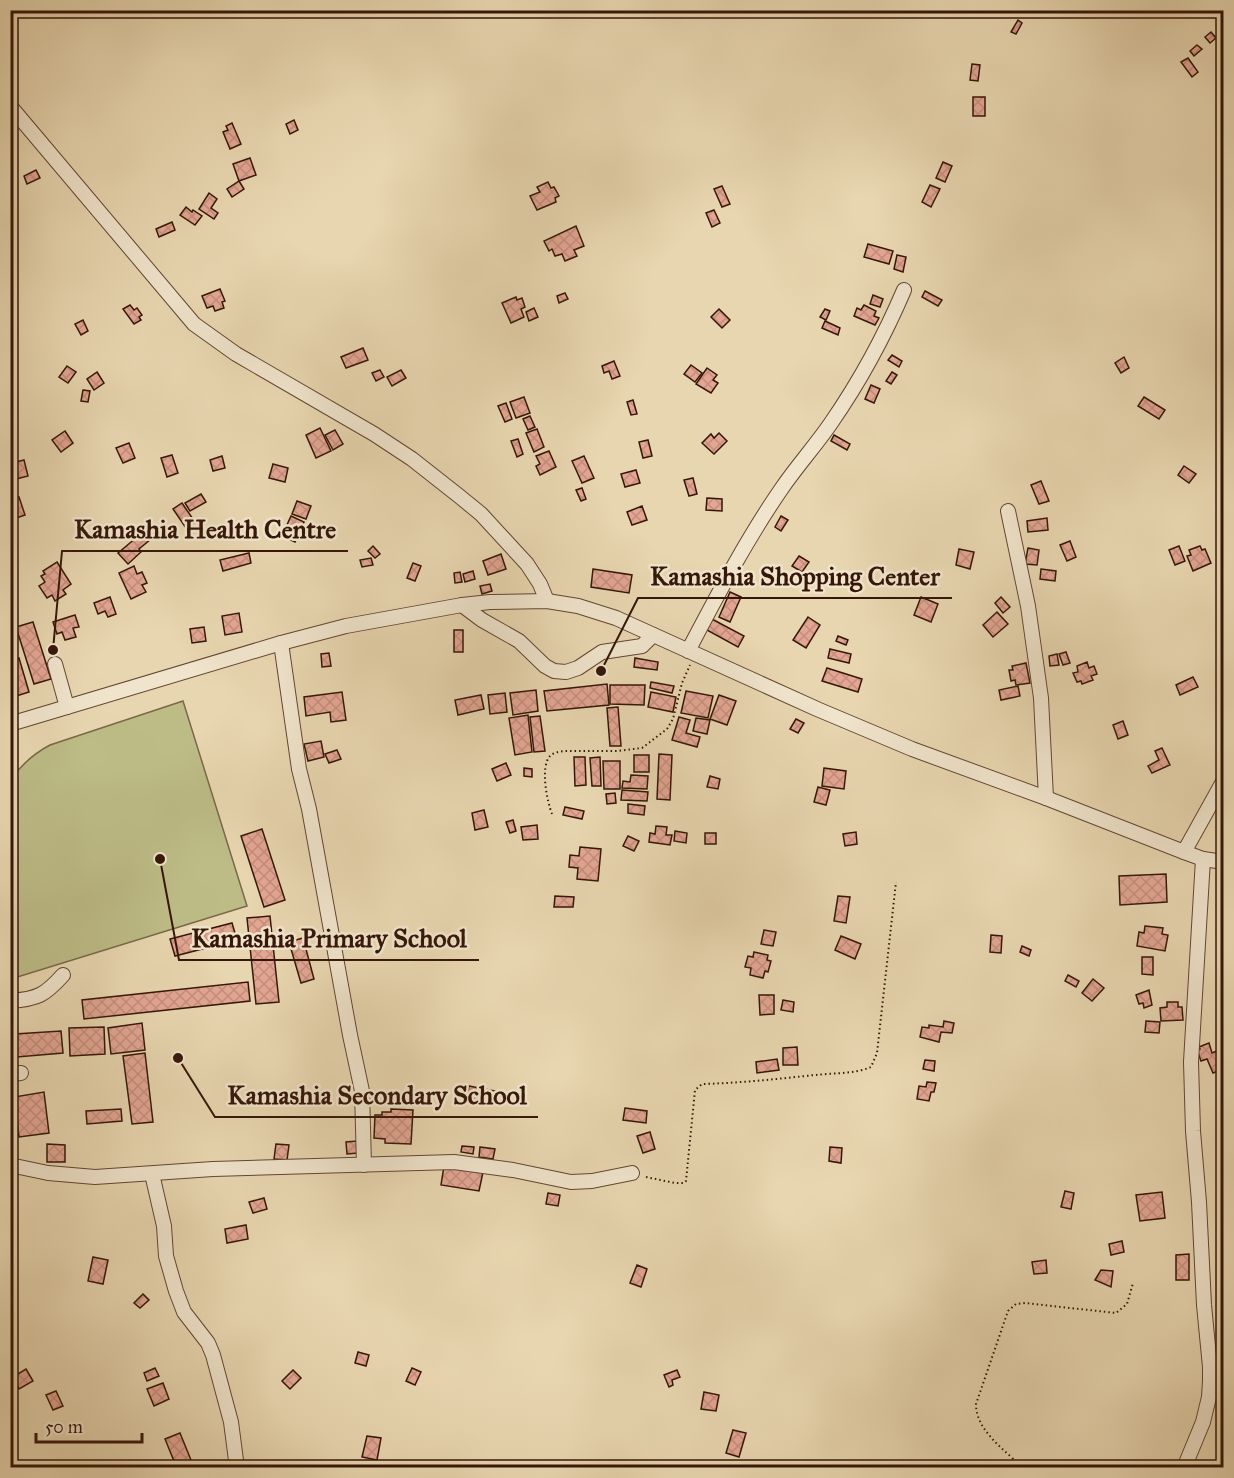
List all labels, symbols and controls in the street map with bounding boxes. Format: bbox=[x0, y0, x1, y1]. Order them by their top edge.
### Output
callout: Kamashia Health Centre bbox=[62, 507, 348, 551]
text: Kamashia Health Centre bbox=[74, 513, 336, 545]
callout: Kamashia Shopping Center bbox=[638, 554, 952, 598]
text: Kamashia Shopping Center bbox=[650, 560, 941, 593]
callout: Kamashia Primary School bbox=[179, 916, 479, 960]
text: Kamashia Primary School bbox=[191, 922, 468, 954]
callout: Kamashia Secondary School bbox=[215, 1073, 538, 1117]
text: Kamashia Secondary School bbox=[227, 1079, 528, 1111]
scale bar bbox=[36, 1406, 142, 1444]
text: 50 m bbox=[45, 1416, 83, 1438]

